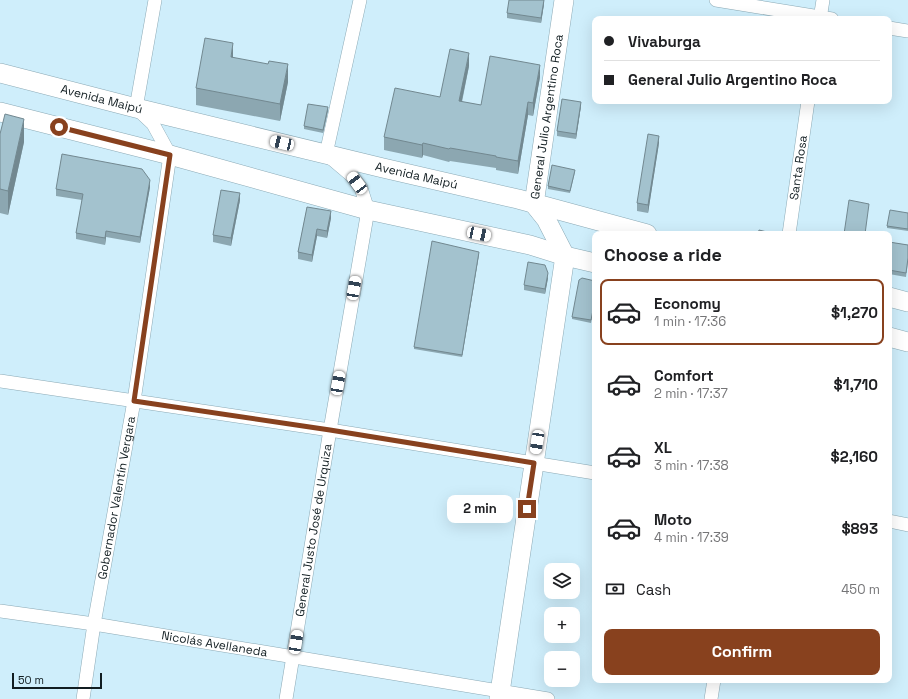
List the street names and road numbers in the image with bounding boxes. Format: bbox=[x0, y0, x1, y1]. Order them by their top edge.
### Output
street label: General Julio Argentino Roca bbox=[527, 33, 567, 200]
street label: Avenida Maipú bbox=[59, 81, 144, 117]
street label: Santa Rosa bbox=[786, 134, 811, 201]
street label: Avenida Maipú bbox=[374, 158, 459, 193]
street label: Gobernador Valentín Vergara bbox=[94, 415, 139, 581]
street label: General Justo José de Urquiza bbox=[292, 442, 336, 618]
street label: Nicolás Avellaneda bbox=[160, 627, 269, 661]

